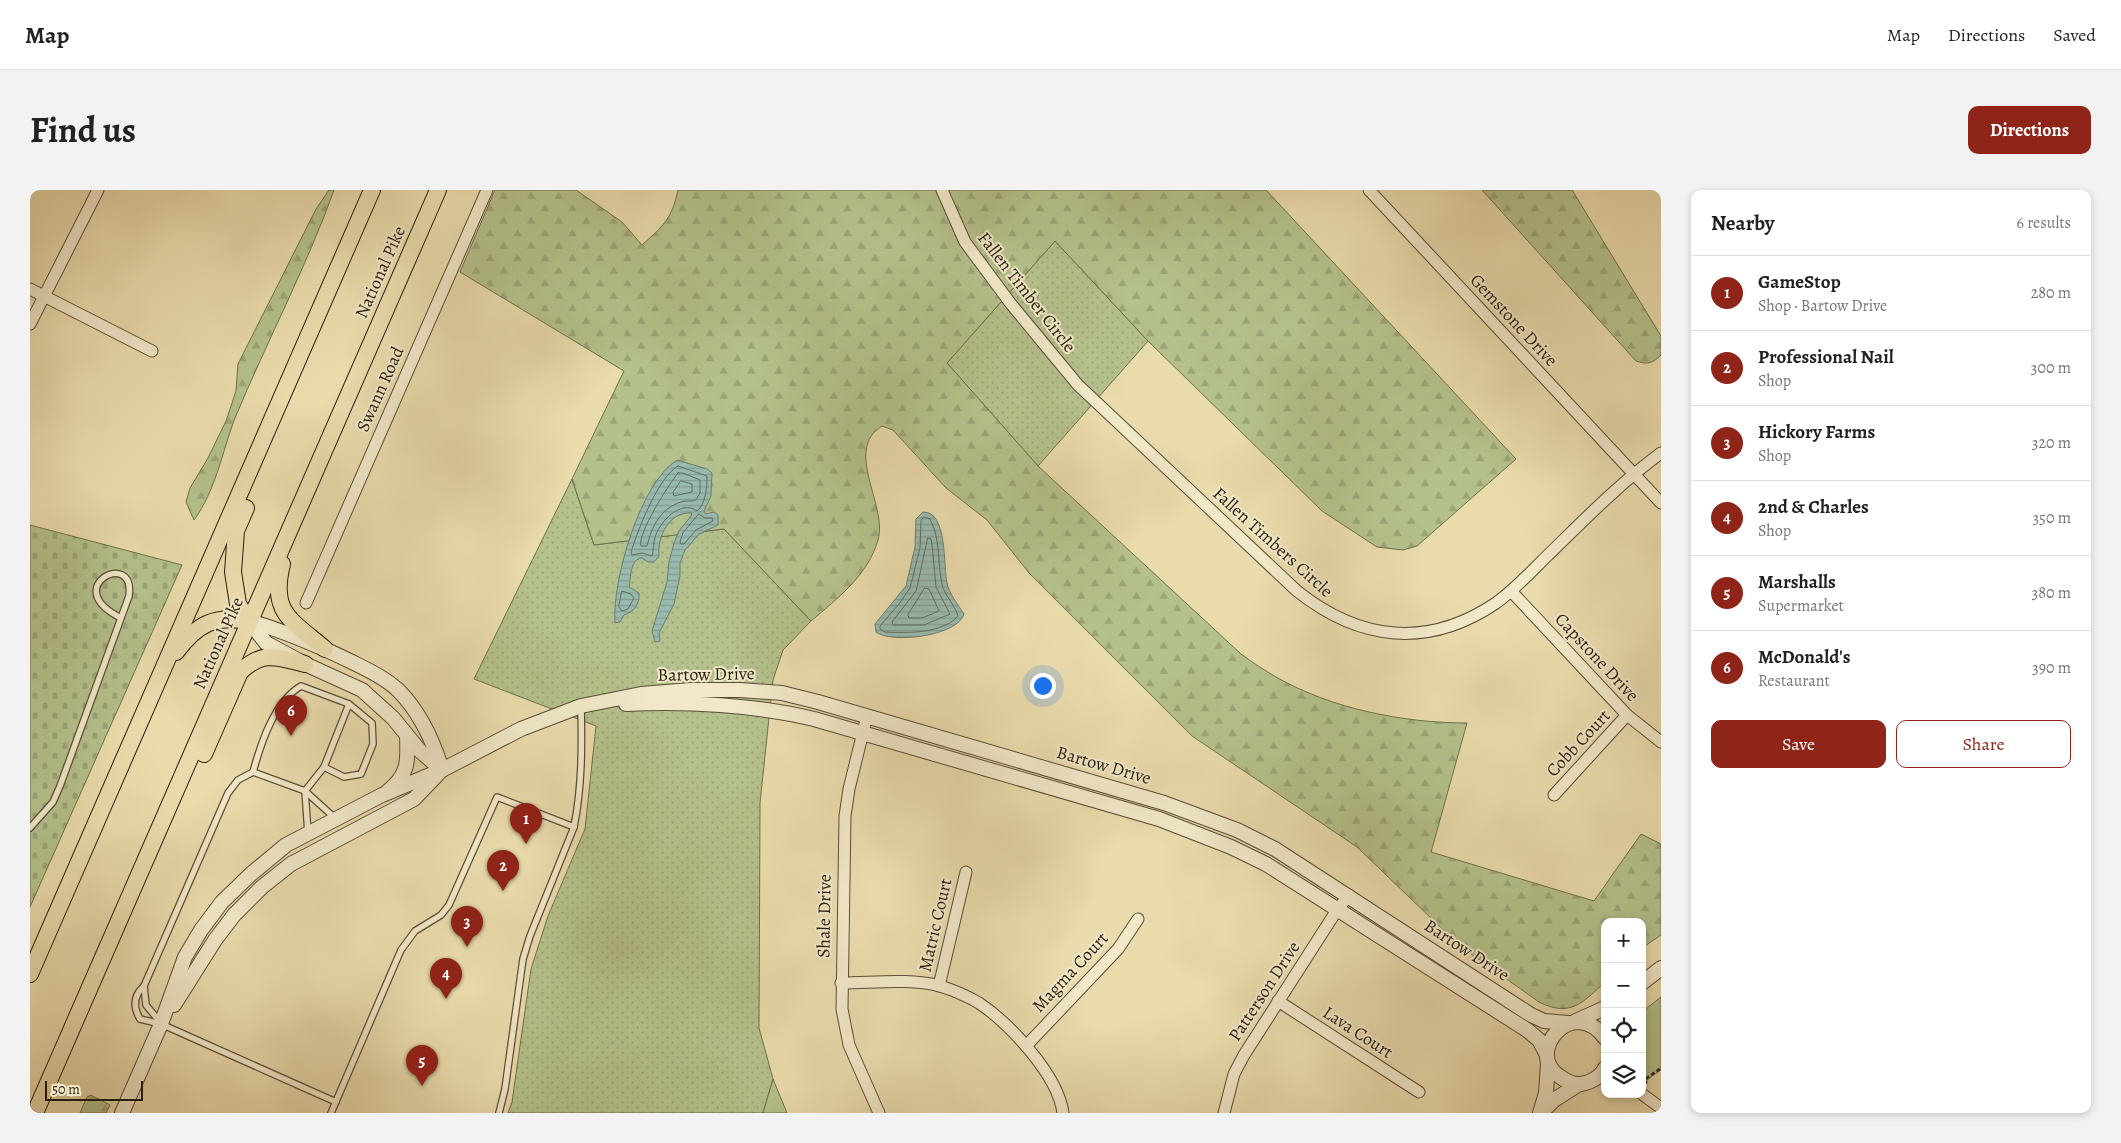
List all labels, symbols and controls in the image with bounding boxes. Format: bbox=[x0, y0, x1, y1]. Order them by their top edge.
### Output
text: Map bbox=[25, 19, 69, 51]
text: Map bbox=[1887, 23, 1920, 47]
text: Directions bbox=[1948, 23, 2025, 47]
text: Saved bbox=[2053, 23, 2096, 47]
text: Find us bbox=[30, 106, 136, 154]
button: Directions bbox=[1968, 106, 2091, 154]
text: Nearby bbox=[1711, 209, 1774, 237]
text: 6 results bbox=[2017, 212, 2071, 234]
street label: National Pike bbox=[349, 222, 411, 322]
street label: Fallen Timber Circle bbox=[972, 227, 1082, 357]
street label: Gemstone Drive bbox=[1465, 268, 1563, 372]
text: GameStop bbox=[1758, 269, 1841, 295]
text: 1 bbox=[1724, 282, 1730, 304]
text: 280 m bbox=[2031, 282, 2071, 304]
text: Shop · Bartow Drive bbox=[1758, 295, 1887, 317]
street label: Swann Road bbox=[351, 342, 410, 435]
text: Professional Nail bbox=[1758, 344, 1894, 370]
text: 2 bbox=[1723, 357, 1731, 379]
text: 300 m bbox=[2031, 357, 2071, 379]
text: Shop bbox=[1758, 370, 1791, 392]
text: Hickory Farms bbox=[1758, 419, 1875, 445]
text: 3 bbox=[1724, 432, 1730, 454]
text: 320 m bbox=[2032, 432, 2071, 454]
text: Shop bbox=[1758, 445, 1791, 467]
street label: Fallen Timbers Circle bbox=[1208, 482, 1338, 602]
text: 2nd & Charles bbox=[1758, 494, 1869, 520]
text: 4 bbox=[1723, 507, 1731, 529]
text: 350 m bbox=[2032, 507, 2071, 529]
text: Shop bbox=[1758, 520, 1791, 542]
text: Marshalls bbox=[1758, 569, 1836, 595]
text: 5 bbox=[1724, 582, 1730, 604]
text: 380 m bbox=[2032, 582, 2071, 604]
street label: National Pike bbox=[187, 593, 249, 693]
text: Supermarket bbox=[1758, 595, 1844, 617]
street label: Capstone Drive bbox=[1550, 607, 1644, 707]
text: McDonald's bbox=[1758, 644, 1850, 670]
text: 6 bbox=[1723, 657, 1731, 679]
text: 390 m bbox=[2032, 657, 2071, 679]
street label: Bartow Drive bbox=[657, 661, 755, 687]
text: Restaurant bbox=[1758, 670, 1830, 692]
your location bbox=[1030, 673, 1056, 699]
pin: 6 bbox=[275, 695, 307, 736]
street label: Cobb Court bbox=[1541, 704, 1616, 782]
button: Save bbox=[1711, 720, 1886, 768]
button: Share bbox=[1896, 720, 2071, 768]
street label: Bartow Drive bbox=[1054, 740, 1154, 790]
pin: 1 bbox=[510, 803, 542, 844]
pin: 2 bbox=[487, 850, 519, 891]
street label: Shale Drive bbox=[811, 874, 837, 958]
street label: Matric Court bbox=[913, 876, 957, 974]
pin: 3 bbox=[451, 906, 483, 947]
street label: Bartow Drive bbox=[1420, 913, 1514, 987]
map controls bbox=[1601, 918, 1646, 1098]
button: + bbox=[1601, 918, 1646, 963]
street label: Magma Court bbox=[1026, 927, 1114, 1017]
street label: Patterson Drive bbox=[1223, 936, 1305, 1046]
pin: 4 bbox=[430, 958, 462, 999]
button: − bbox=[1601, 963, 1646, 1008]
street label: Lava Court bbox=[1318, 1000, 1398, 1064]
button: locate bbox=[1601, 1008, 1646, 1053]
pin: 5 bbox=[406, 1045, 438, 1086]
button: layers bbox=[1601, 1053, 1646, 1098]
scale bar bbox=[45, 1078, 142, 1101]
text: 50 m bbox=[52, 1080, 80, 1099]

